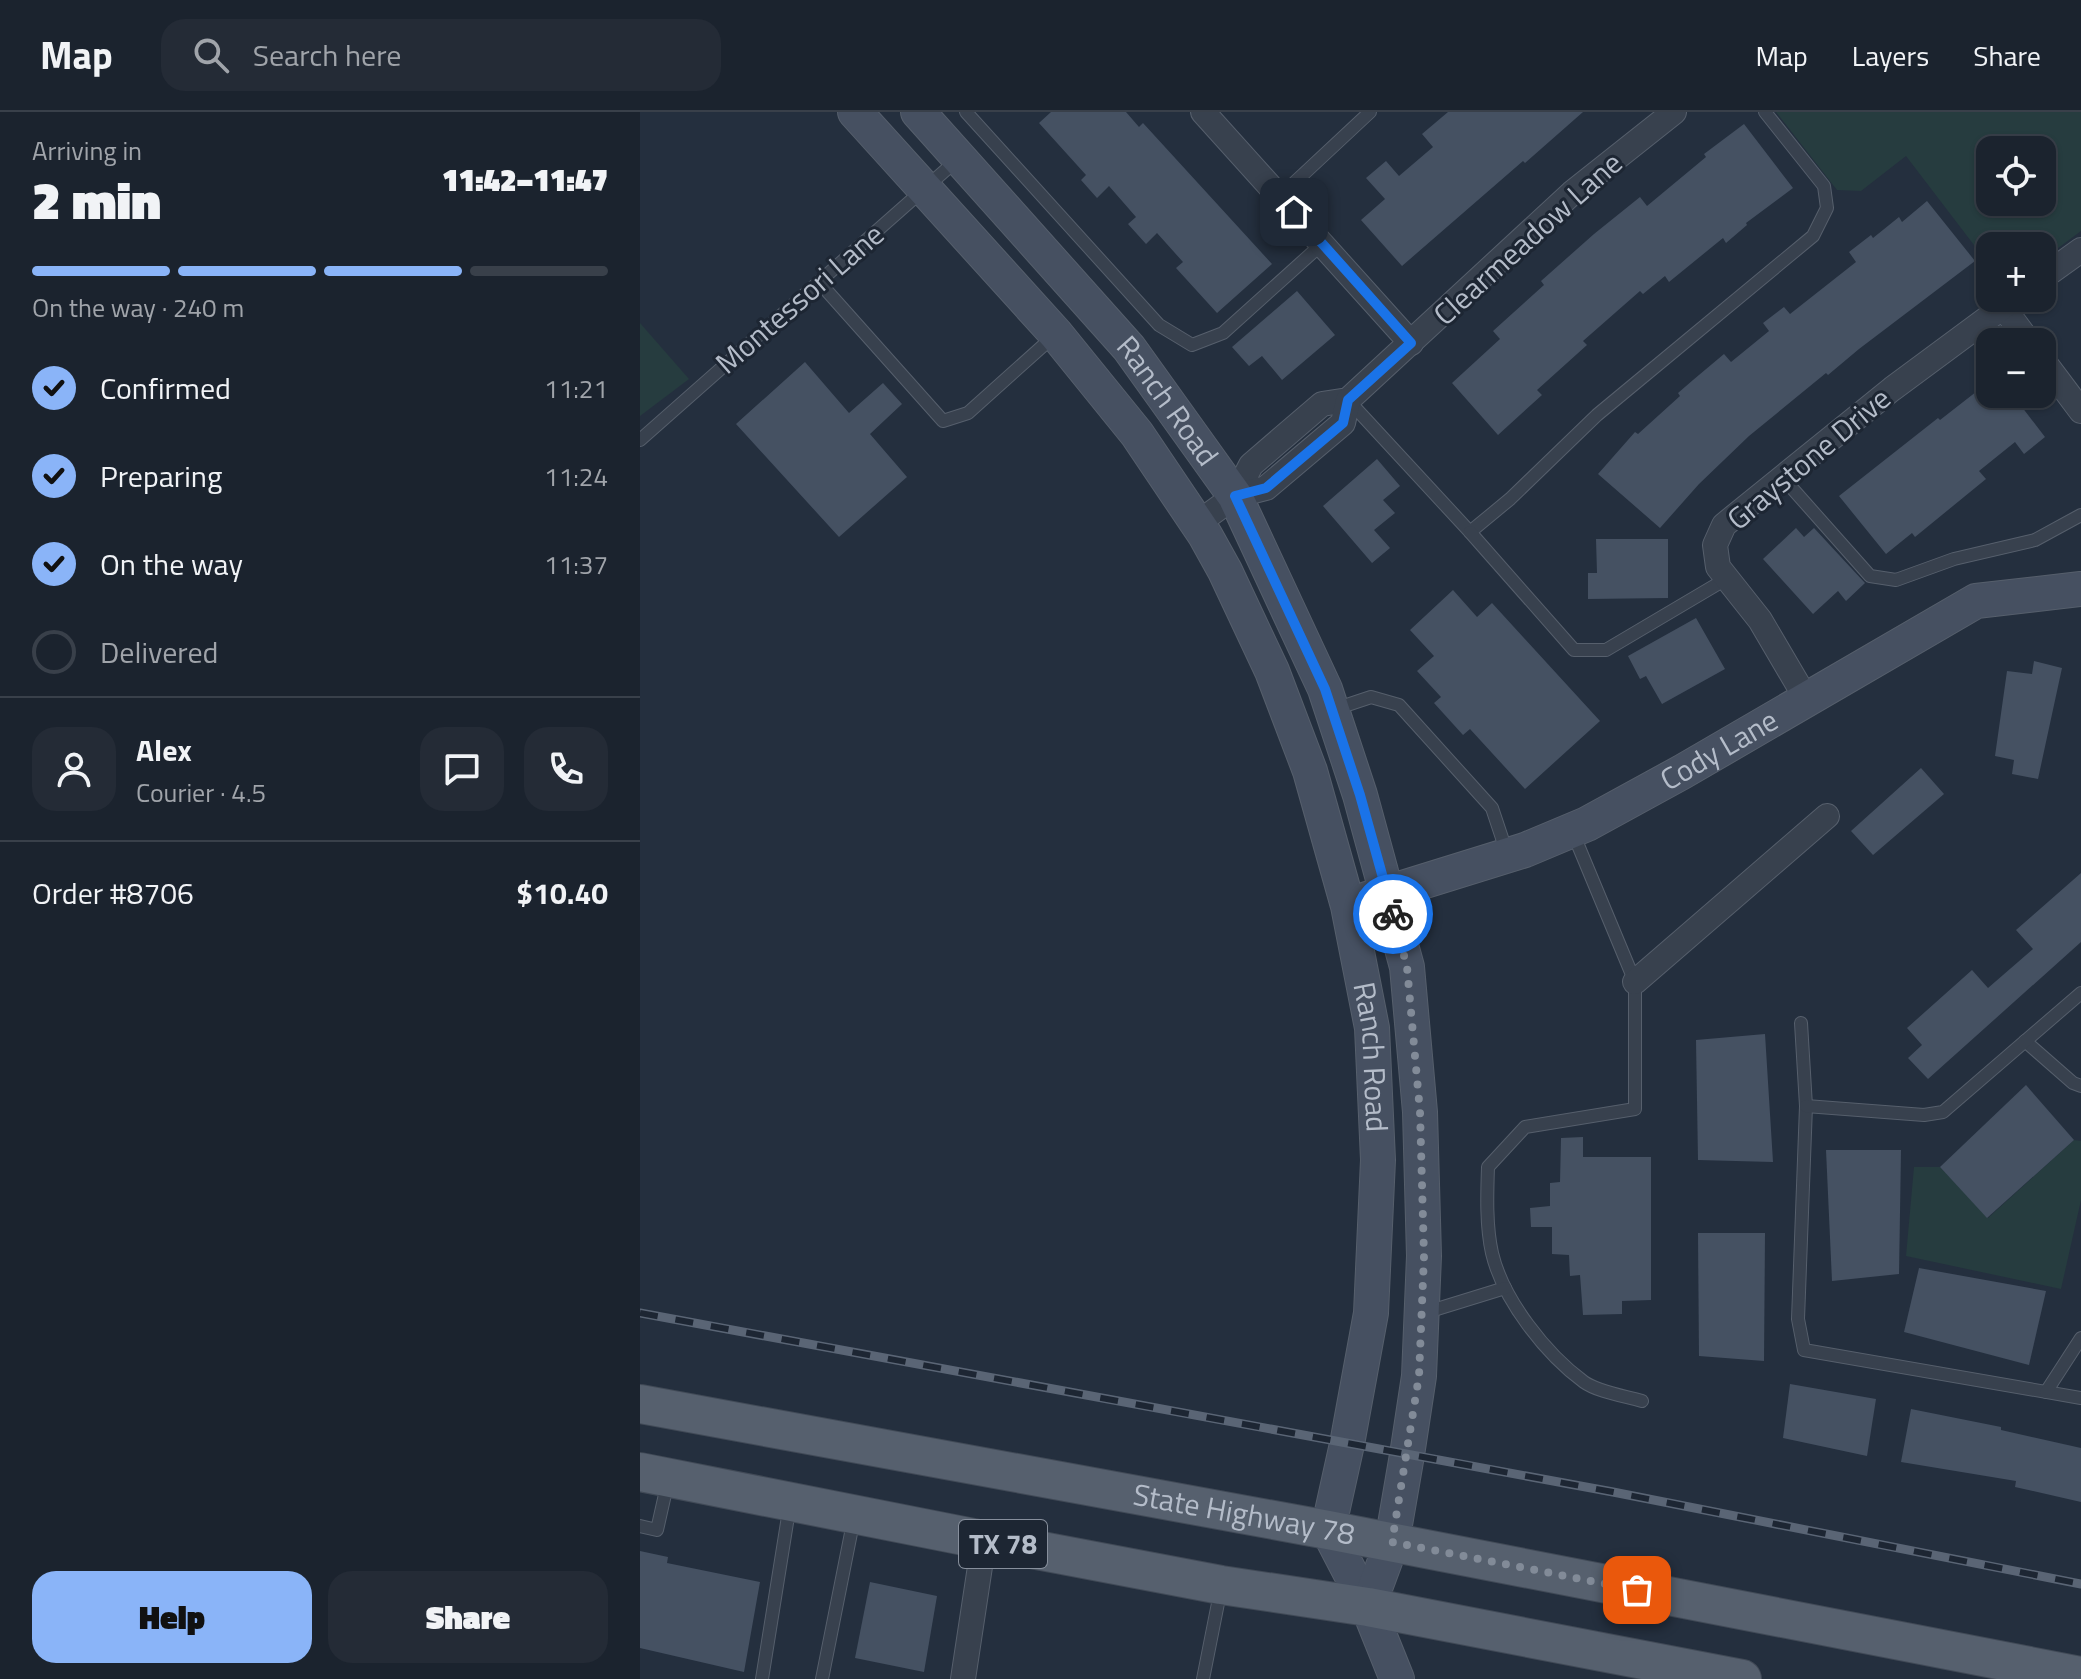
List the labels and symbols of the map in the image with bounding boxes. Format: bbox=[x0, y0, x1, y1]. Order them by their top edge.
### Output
street label: Clearmeadow Lane bbox=[1422, 141, 1632, 336]
pin bbox=[1260, 178, 1328, 246]
street label: Montessori Lane bbox=[705, 212, 894, 385]
street label: Ranch Road bbox=[1106, 325, 1230, 475]
street label: Graystone Drive bbox=[1716, 376, 1900, 541]
street label: Cody Lane bbox=[1651, 697, 1786, 802]
courier bbox=[1353, 874, 1433, 954]
street label: Ranch Road bbox=[1341, 978, 1401, 1133]
street label: State Highway 78 bbox=[1130, 1471, 1359, 1557]
road number: TX 78 bbox=[959, 1520, 1047, 1568]
pin bbox=[1603, 1556, 1671, 1624]

